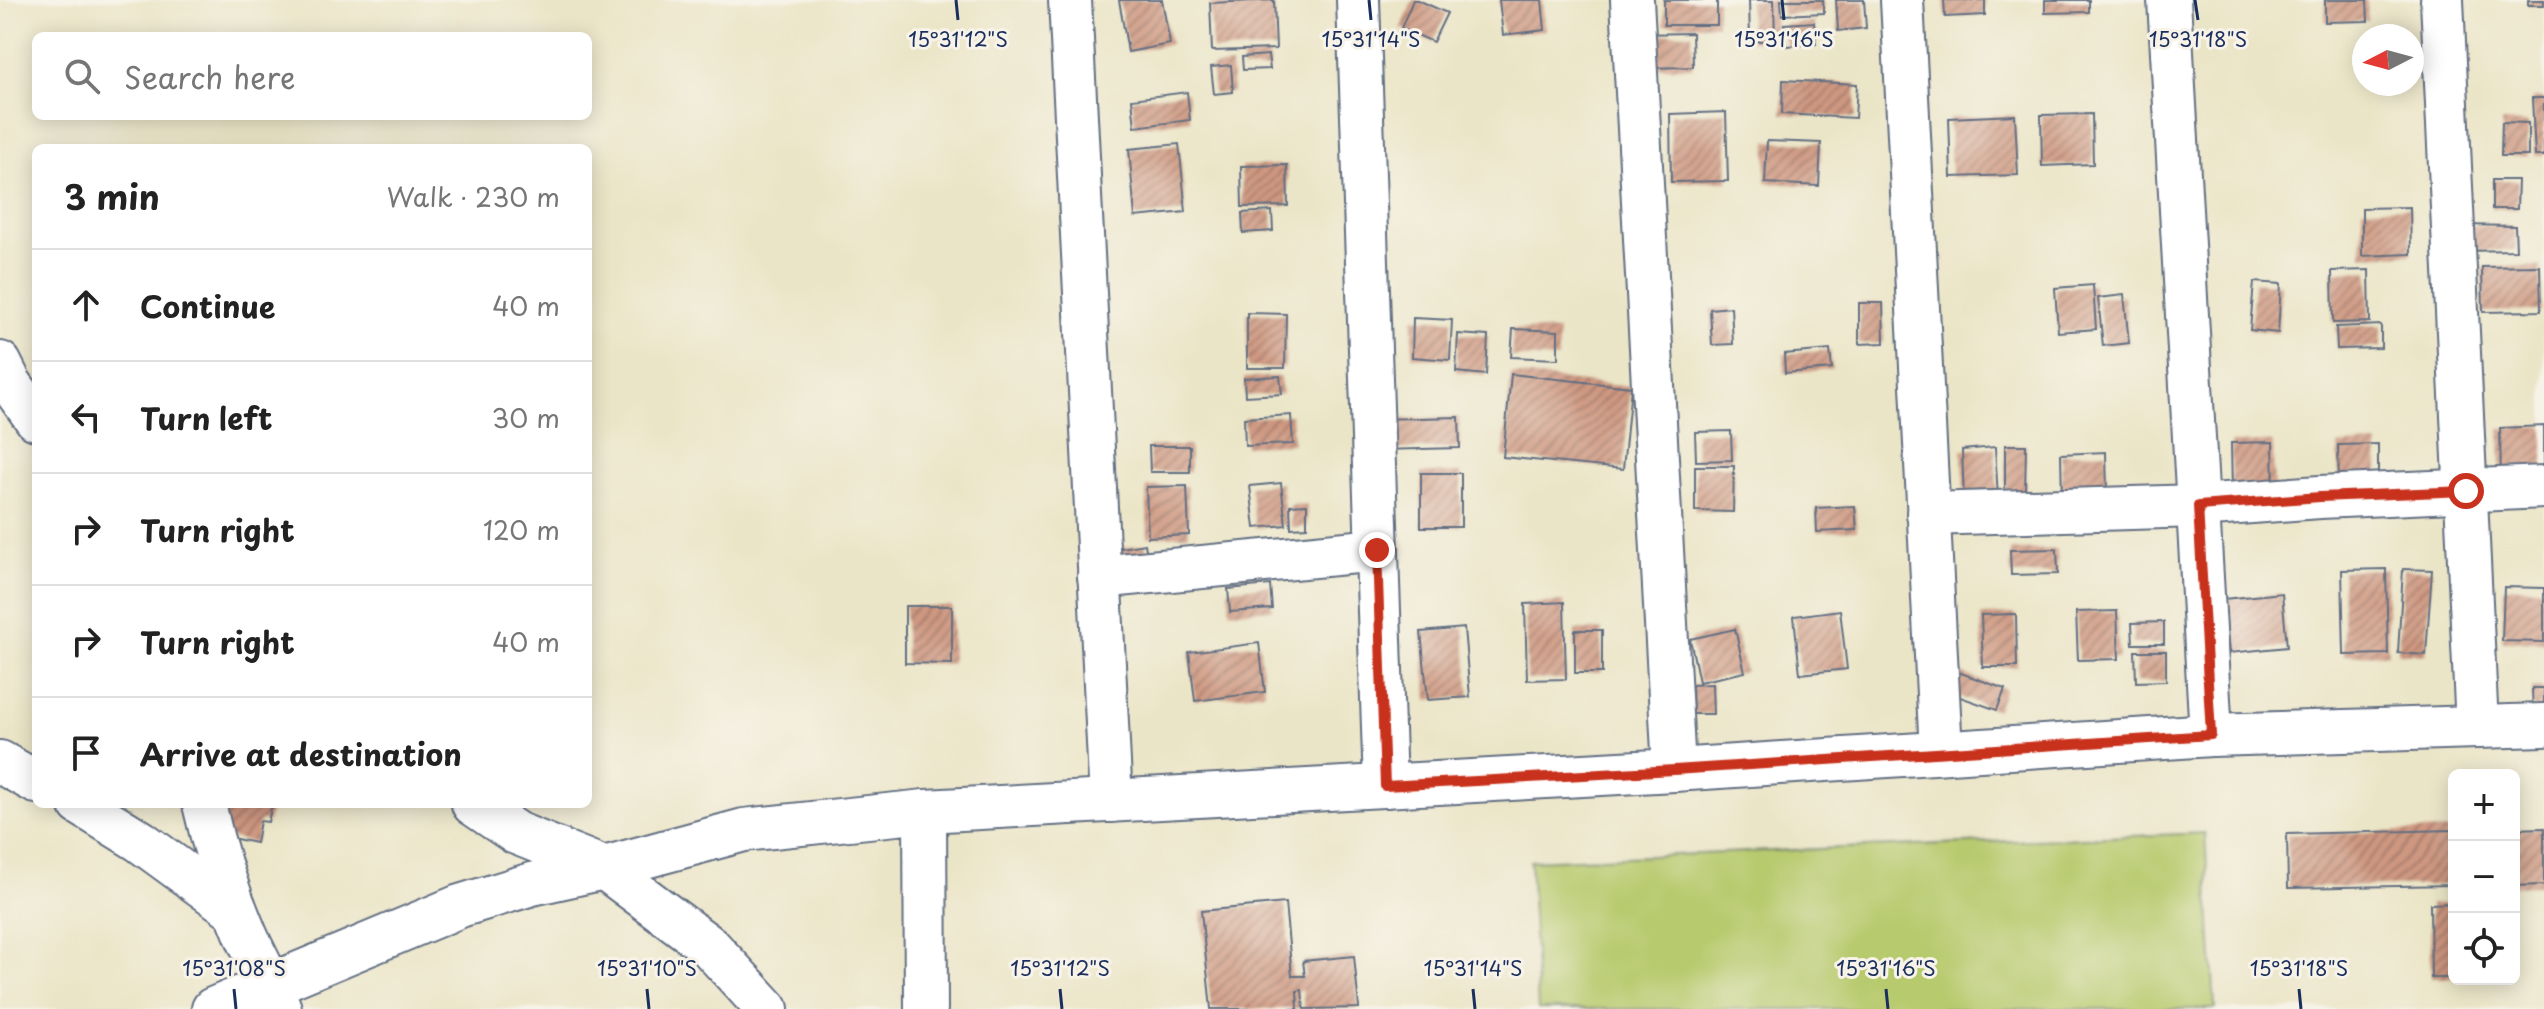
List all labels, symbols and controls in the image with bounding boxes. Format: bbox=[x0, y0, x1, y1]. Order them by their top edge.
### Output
text: 15°31'12"S bbox=[908, 24, 1008, 54]
text: 15°31'14"S bbox=[1322, 24, 1420, 54]
text: 15°31'16"S bbox=[1734, 24, 1834, 54]
text: 15°31'18"S bbox=[2149, 24, 2247, 54]
north arrow bbox=[2352, 24, 2424, 96]
search box bbox=[32, 32, 592, 120]
icon: search bbox=[60, 54, 104, 98]
text: Search here bbox=[124, 54, 296, 99]
text: 3 min bbox=[64, 170, 160, 222]
text: Walk · 230 m bbox=[387, 177, 560, 216]
icon: ahead bbox=[64, 283, 108, 327]
text: Continue bbox=[140, 283, 275, 328]
text: 40 m bbox=[492, 286, 560, 325]
icon: left bbox=[64, 395, 108, 439]
text: Turn left bbox=[140, 395, 272, 440]
text: 30 m bbox=[492, 398, 560, 437]
route start bbox=[2448, 473, 2484, 509]
icon: right bbox=[64, 507, 108, 551]
text: Turn right bbox=[140, 507, 295, 552]
text: 120 m bbox=[483, 510, 560, 549]
route end bbox=[1359, 532, 1395, 568]
icon: right bbox=[64, 619, 108, 663]
text: Turn right bbox=[140, 619, 295, 664]
text: 40 m bbox=[492, 622, 560, 661]
icon: arrive bbox=[64, 731, 108, 775]
text: Arrive at destination bbox=[140, 731, 462, 776]
map controls bbox=[2448, 769, 2520, 985]
button: + bbox=[2448, 769, 2520, 841]
button: − bbox=[2448, 841, 2520, 913]
button: locate bbox=[2448, 913, 2520, 985]
text: 15°31'08"S bbox=[182, 953, 286, 983]
text: 15°31'10"S bbox=[597, 953, 697, 983]
text: 15°31'12"S bbox=[1010, 953, 1110, 983]
text: 15°31'14"S bbox=[1424, 953, 1522, 983]
text: 15°31'16"S bbox=[1836, 953, 1936, 983]
text: 15°31'18"S bbox=[2250, 953, 2348, 983]

